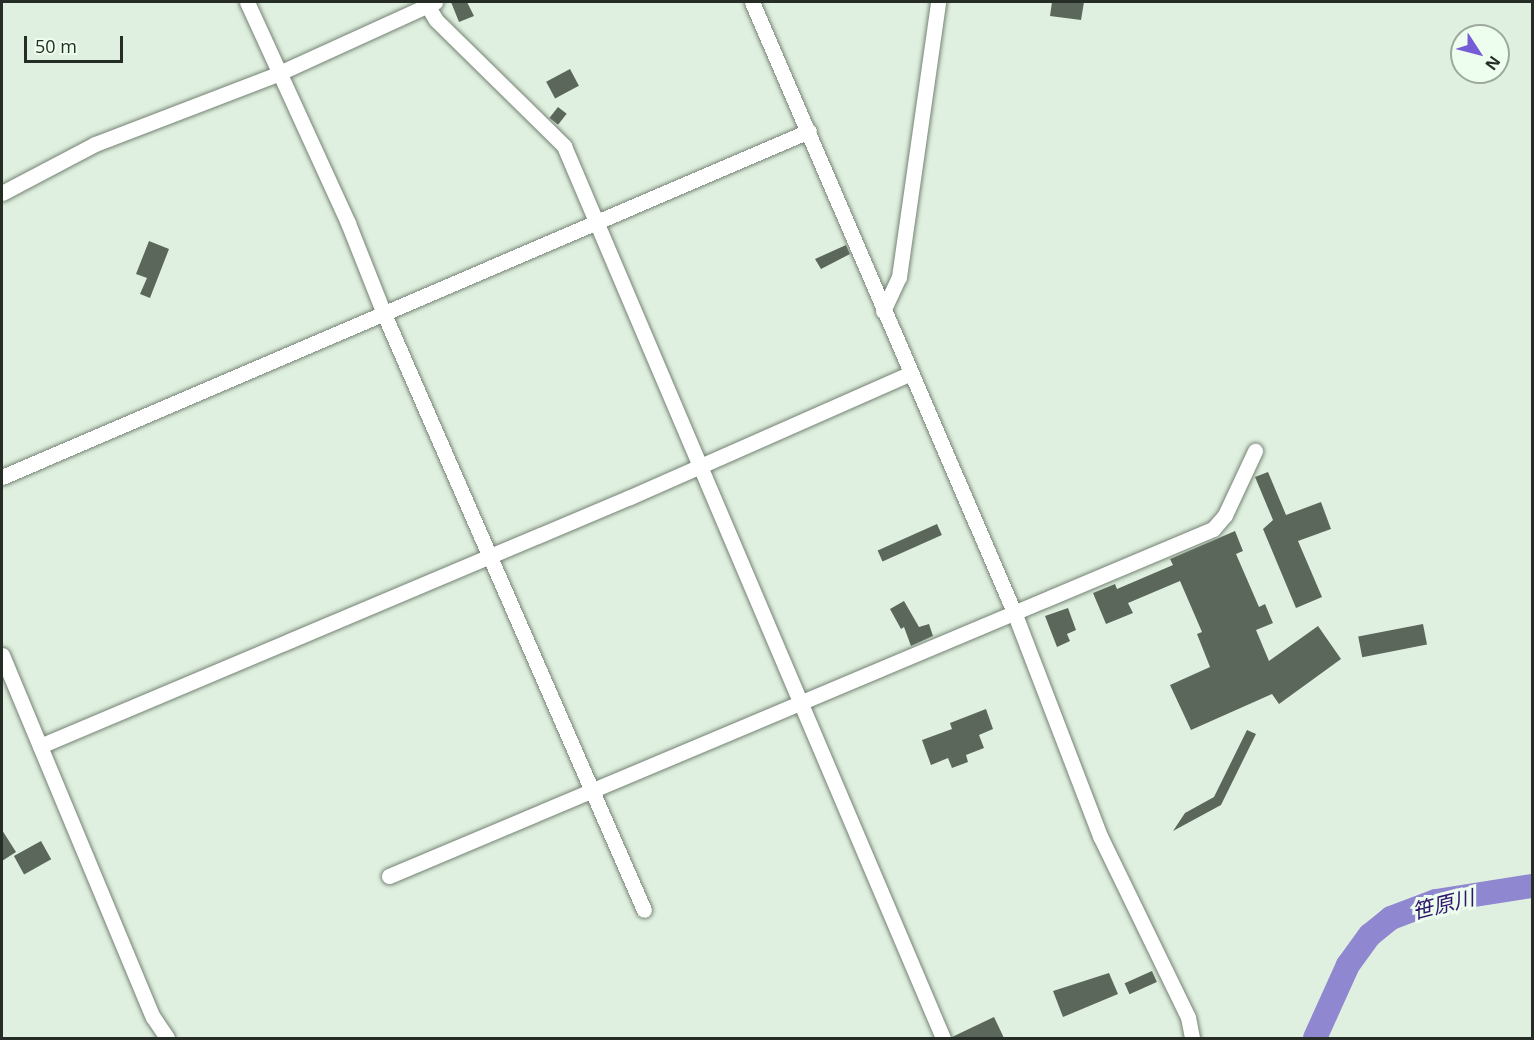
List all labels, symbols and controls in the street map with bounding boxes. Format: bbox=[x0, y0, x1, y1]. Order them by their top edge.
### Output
scale bar bbox=[27, 24, 126, 62]
north arrow bbox=[1450, 24, 1510, 84]
text: 50 m bbox=[35, 34, 77, 58]
text: N bbox=[1480, 52, 1506, 75]
water label: 笹原川 bbox=[1409, 884, 1477, 924]

